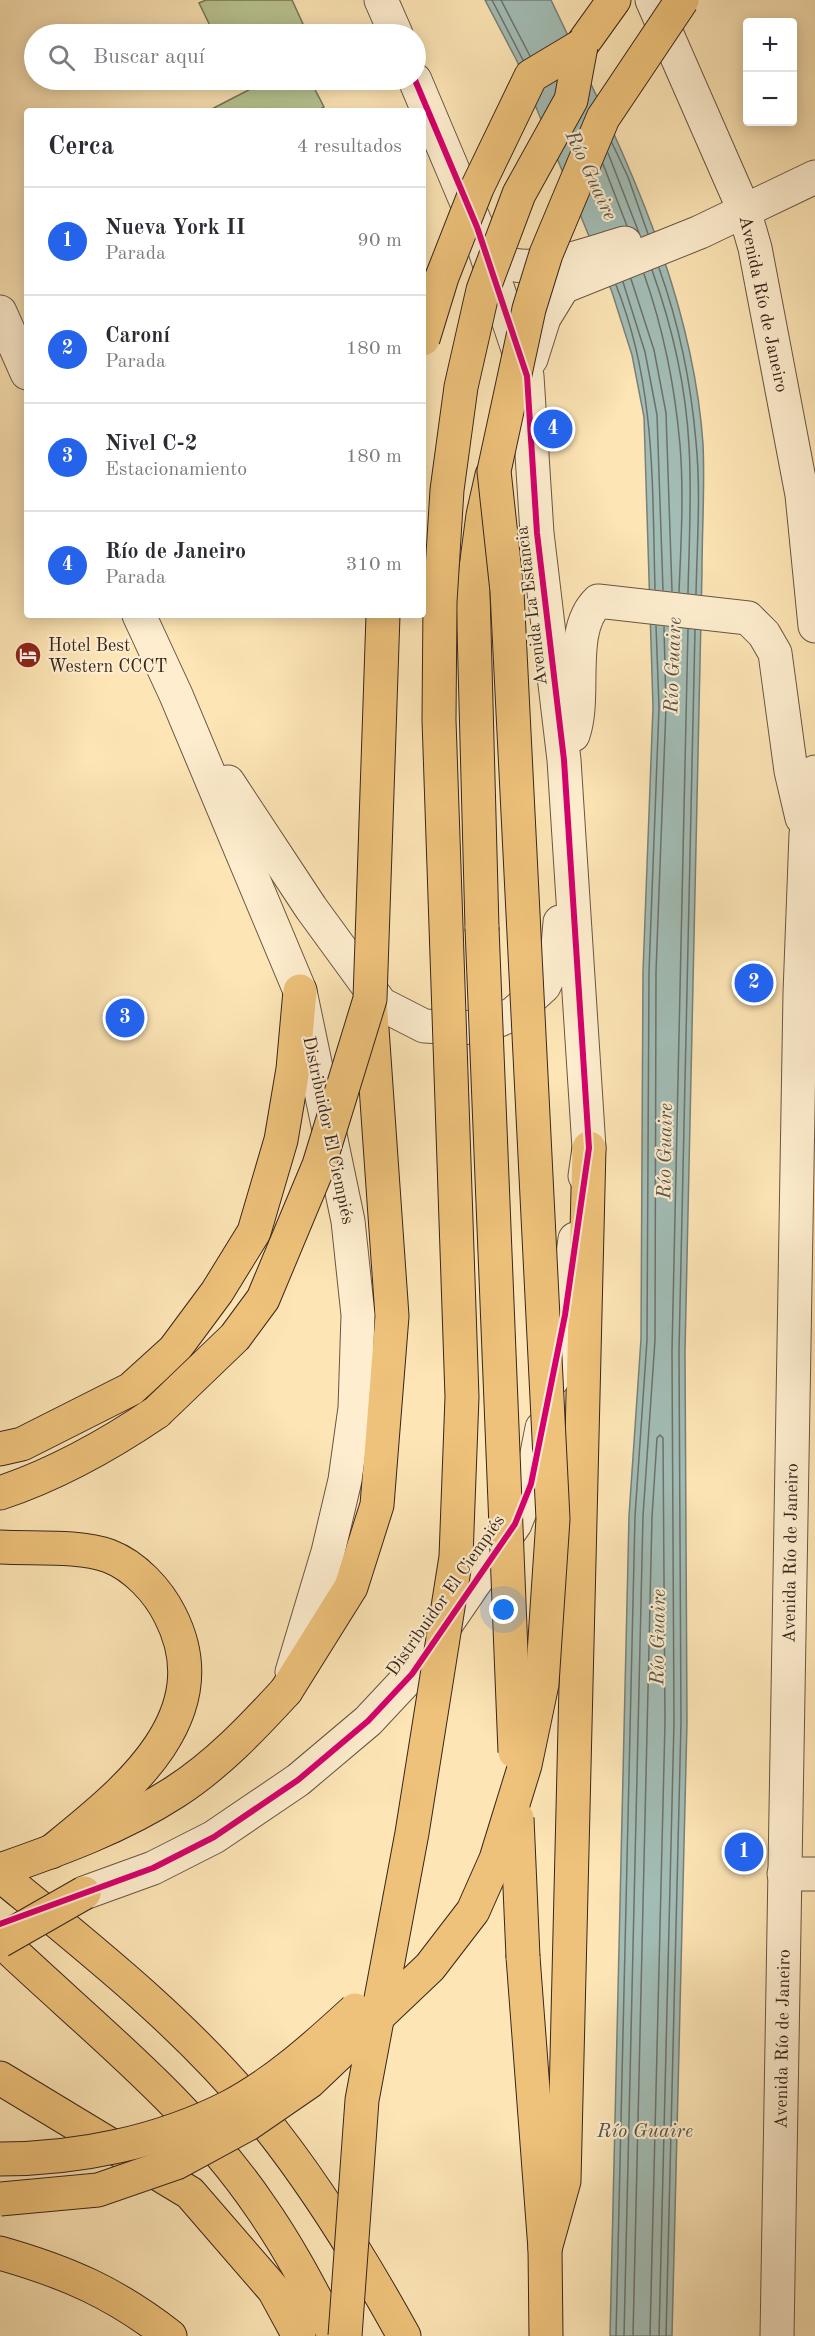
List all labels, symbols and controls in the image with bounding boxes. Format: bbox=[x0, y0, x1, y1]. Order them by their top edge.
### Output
map controls bbox=[743, 18, 797, 126]
button: + bbox=[743, 18, 797, 72]
search box bbox=[24, 24, 426, 90]
icon: search bbox=[45, 41, 78, 74]
text: Buscar aquí bbox=[93, 46, 205, 68]
button: − bbox=[743, 72, 797, 126]
water label: Río Guaire bbox=[560, 127, 620, 224]
text: Cerca bbox=[48, 134, 114, 160]
text: 4 resultados bbox=[297, 137, 402, 157]
street label: Avenida Río de Janeiro bbox=[736, 214, 791, 394]
text: Nueva York II bbox=[105, 217, 245, 239]
text: 1 bbox=[62, 231, 73, 251]
text: 90 m bbox=[357, 231, 402, 251]
text: Parada bbox=[105, 244, 166, 264]
text: Caroní bbox=[105, 325, 170, 347]
text: 2 bbox=[62, 339, 73, 359]
text: 180 m bbox=[346, 339, 402, 359]
text: Parada bbox=[105, 352, 166, 372]
pin: 4 bbox=[534, 406, 572, 452]
text: Nivel C-2 bbox=[105, 433, 198, 455]
text: 3 bbox=[62, 447, 73, 467]
text: 180 m bbox=[346, 447, 402, 467]
text: Estacionamiento bbox=[105, 460, 247, 480]
street label: Avenida La Estancia bbox=[513, 525, 551, 686]
text: Río de Janeiro bbox=[105, 541, 246, 563]
text: 4 bbox=[62, 555, 73, 575]
text: 310 m bbox=[346, 555, 402, 575]
text: Parada bbox=[105, 568, 166, 588]
water label: Río Guaire bbox=[662, 617, 686, 715]
place label: Hotel Best Western CCCT bbox=[48, 637, 167, 676]
hotel icon: Hotel Best Western CCCT bbox=[13, 640, 43, 670]
pin: 2 bbox=[734, 960, 774, 1006]
pin: 3 bbox=[106, 996, 144, 1040]
street label: Distribuidor El Ciempiés bbox=[299, 1035, 357, 1226]
water label: Río Guaire bbox=[655, 1103, 677, 1200]
street label: Avenida Río de Janeiro bbox=[780, 1463, 802, 1643]
street label: Distribuidor El Ciempiés bbox=[383, 1512, 508, 1679]
water label: Río Guaire bbox=[648, 1589, 670, 1686]
your location bbox=[489, 1595, 518, 1624]
pin: 1 bbox=[724, 1830, 764, 1874]
street label: Avenida Río de Janeiro bbox=[772, 1949, 794, 2129]
water label: Río Guaire bbox=[596, 2122, 693, 2142]

